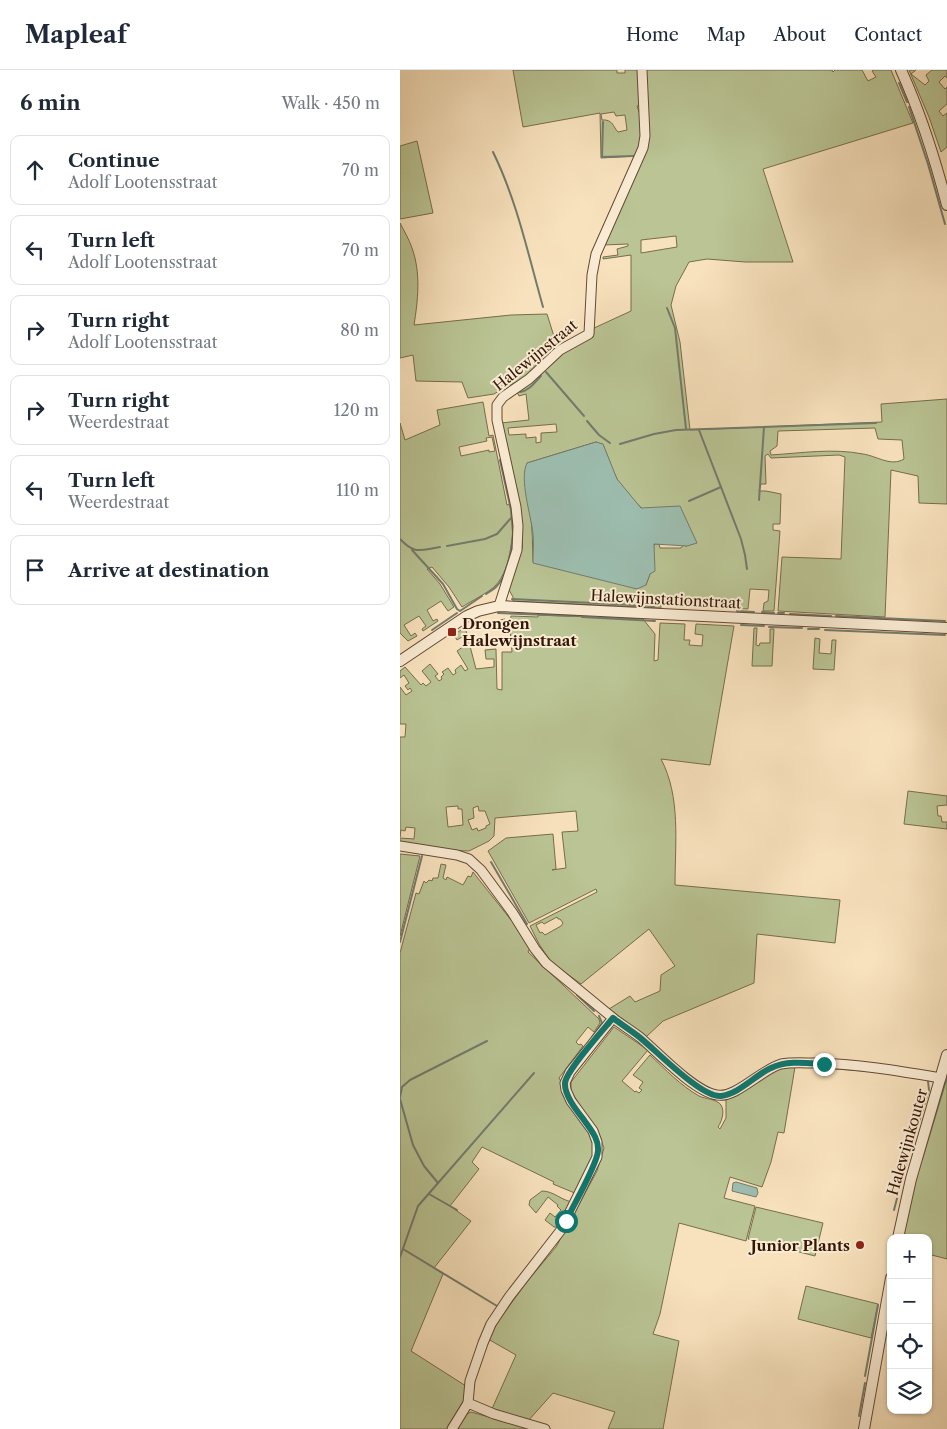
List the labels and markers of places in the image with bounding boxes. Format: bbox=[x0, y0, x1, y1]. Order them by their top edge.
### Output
place label: Drongen Halewijnstraat bbox=[462, 614, 577, 650]
marker: Drongen Halewijnstraat bbox=[446, 626, 458, 638]
place label: Junior Plants bbox=[748, 1236, 850, 1255]
marker: Junior Plants bbox=[854, 1239, 866, 1251]

